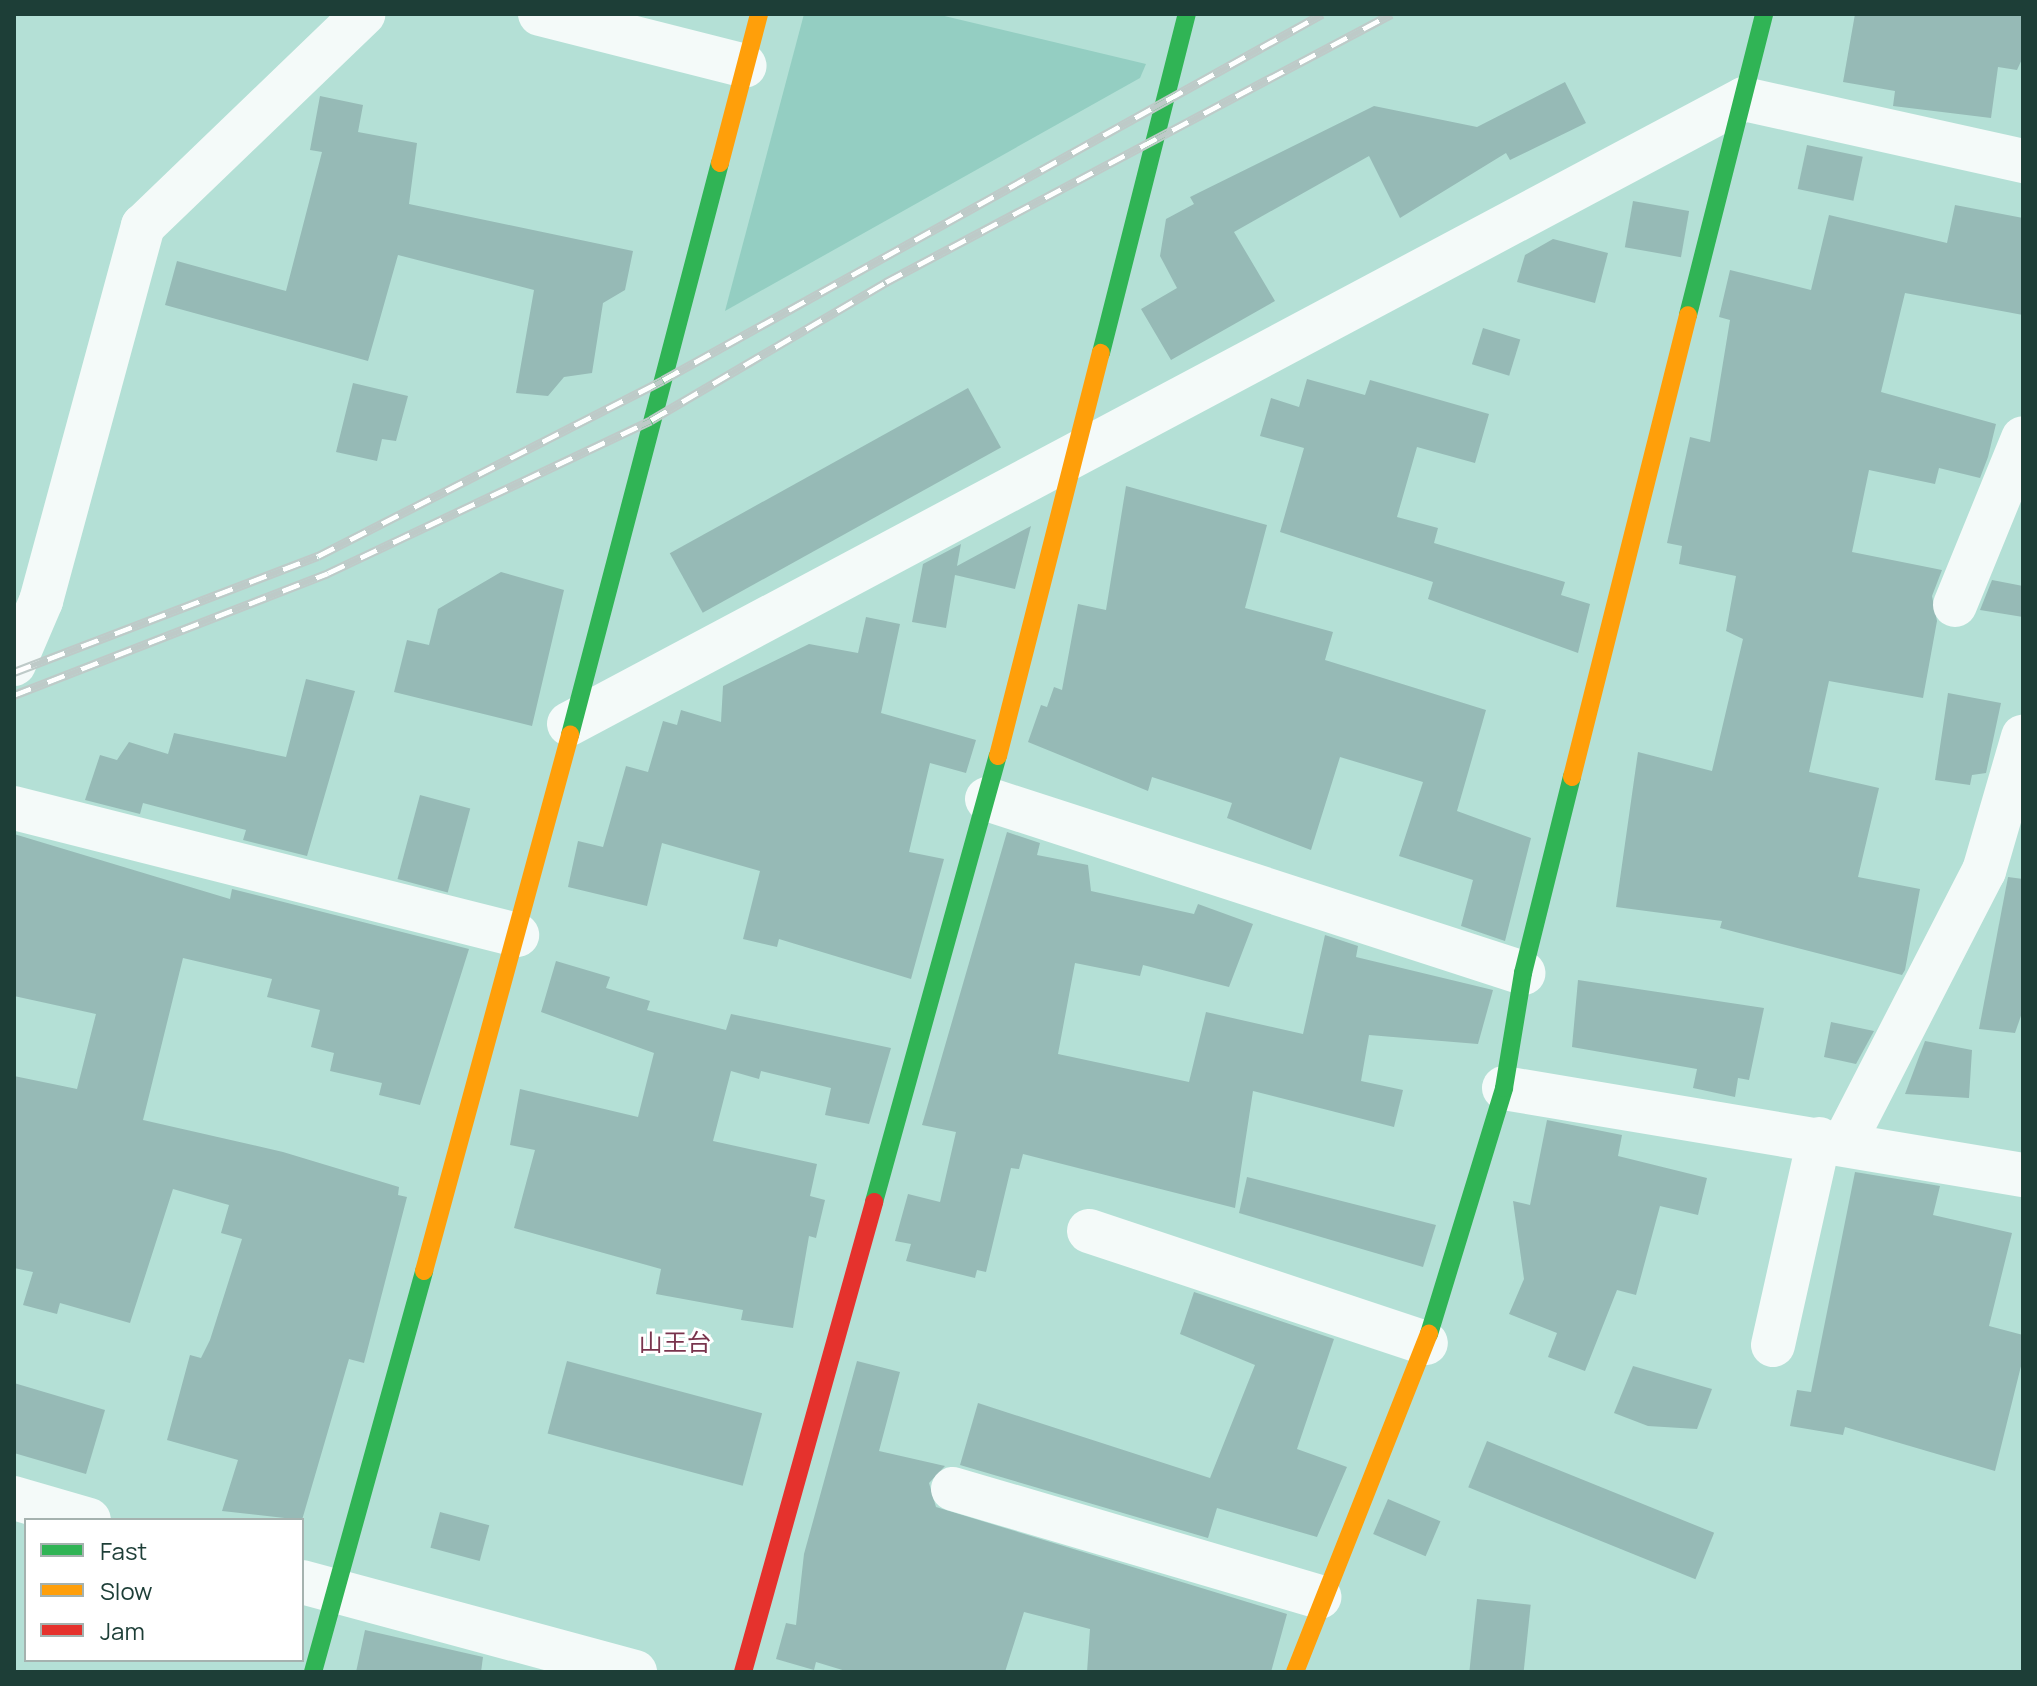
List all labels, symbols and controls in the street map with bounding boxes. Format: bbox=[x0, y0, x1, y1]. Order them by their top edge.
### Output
district label: 山王台 bbox=[639, 1328, 711, 1356]
legend bbox=[24, 1518, 304, 1662]
text: Fast bbox=[100, 1534, 147, 1567]
text: Slow bbox=[100, 1574, 153, 1607]
text: Jam bbox=[100, 1614, 145, 1647]

